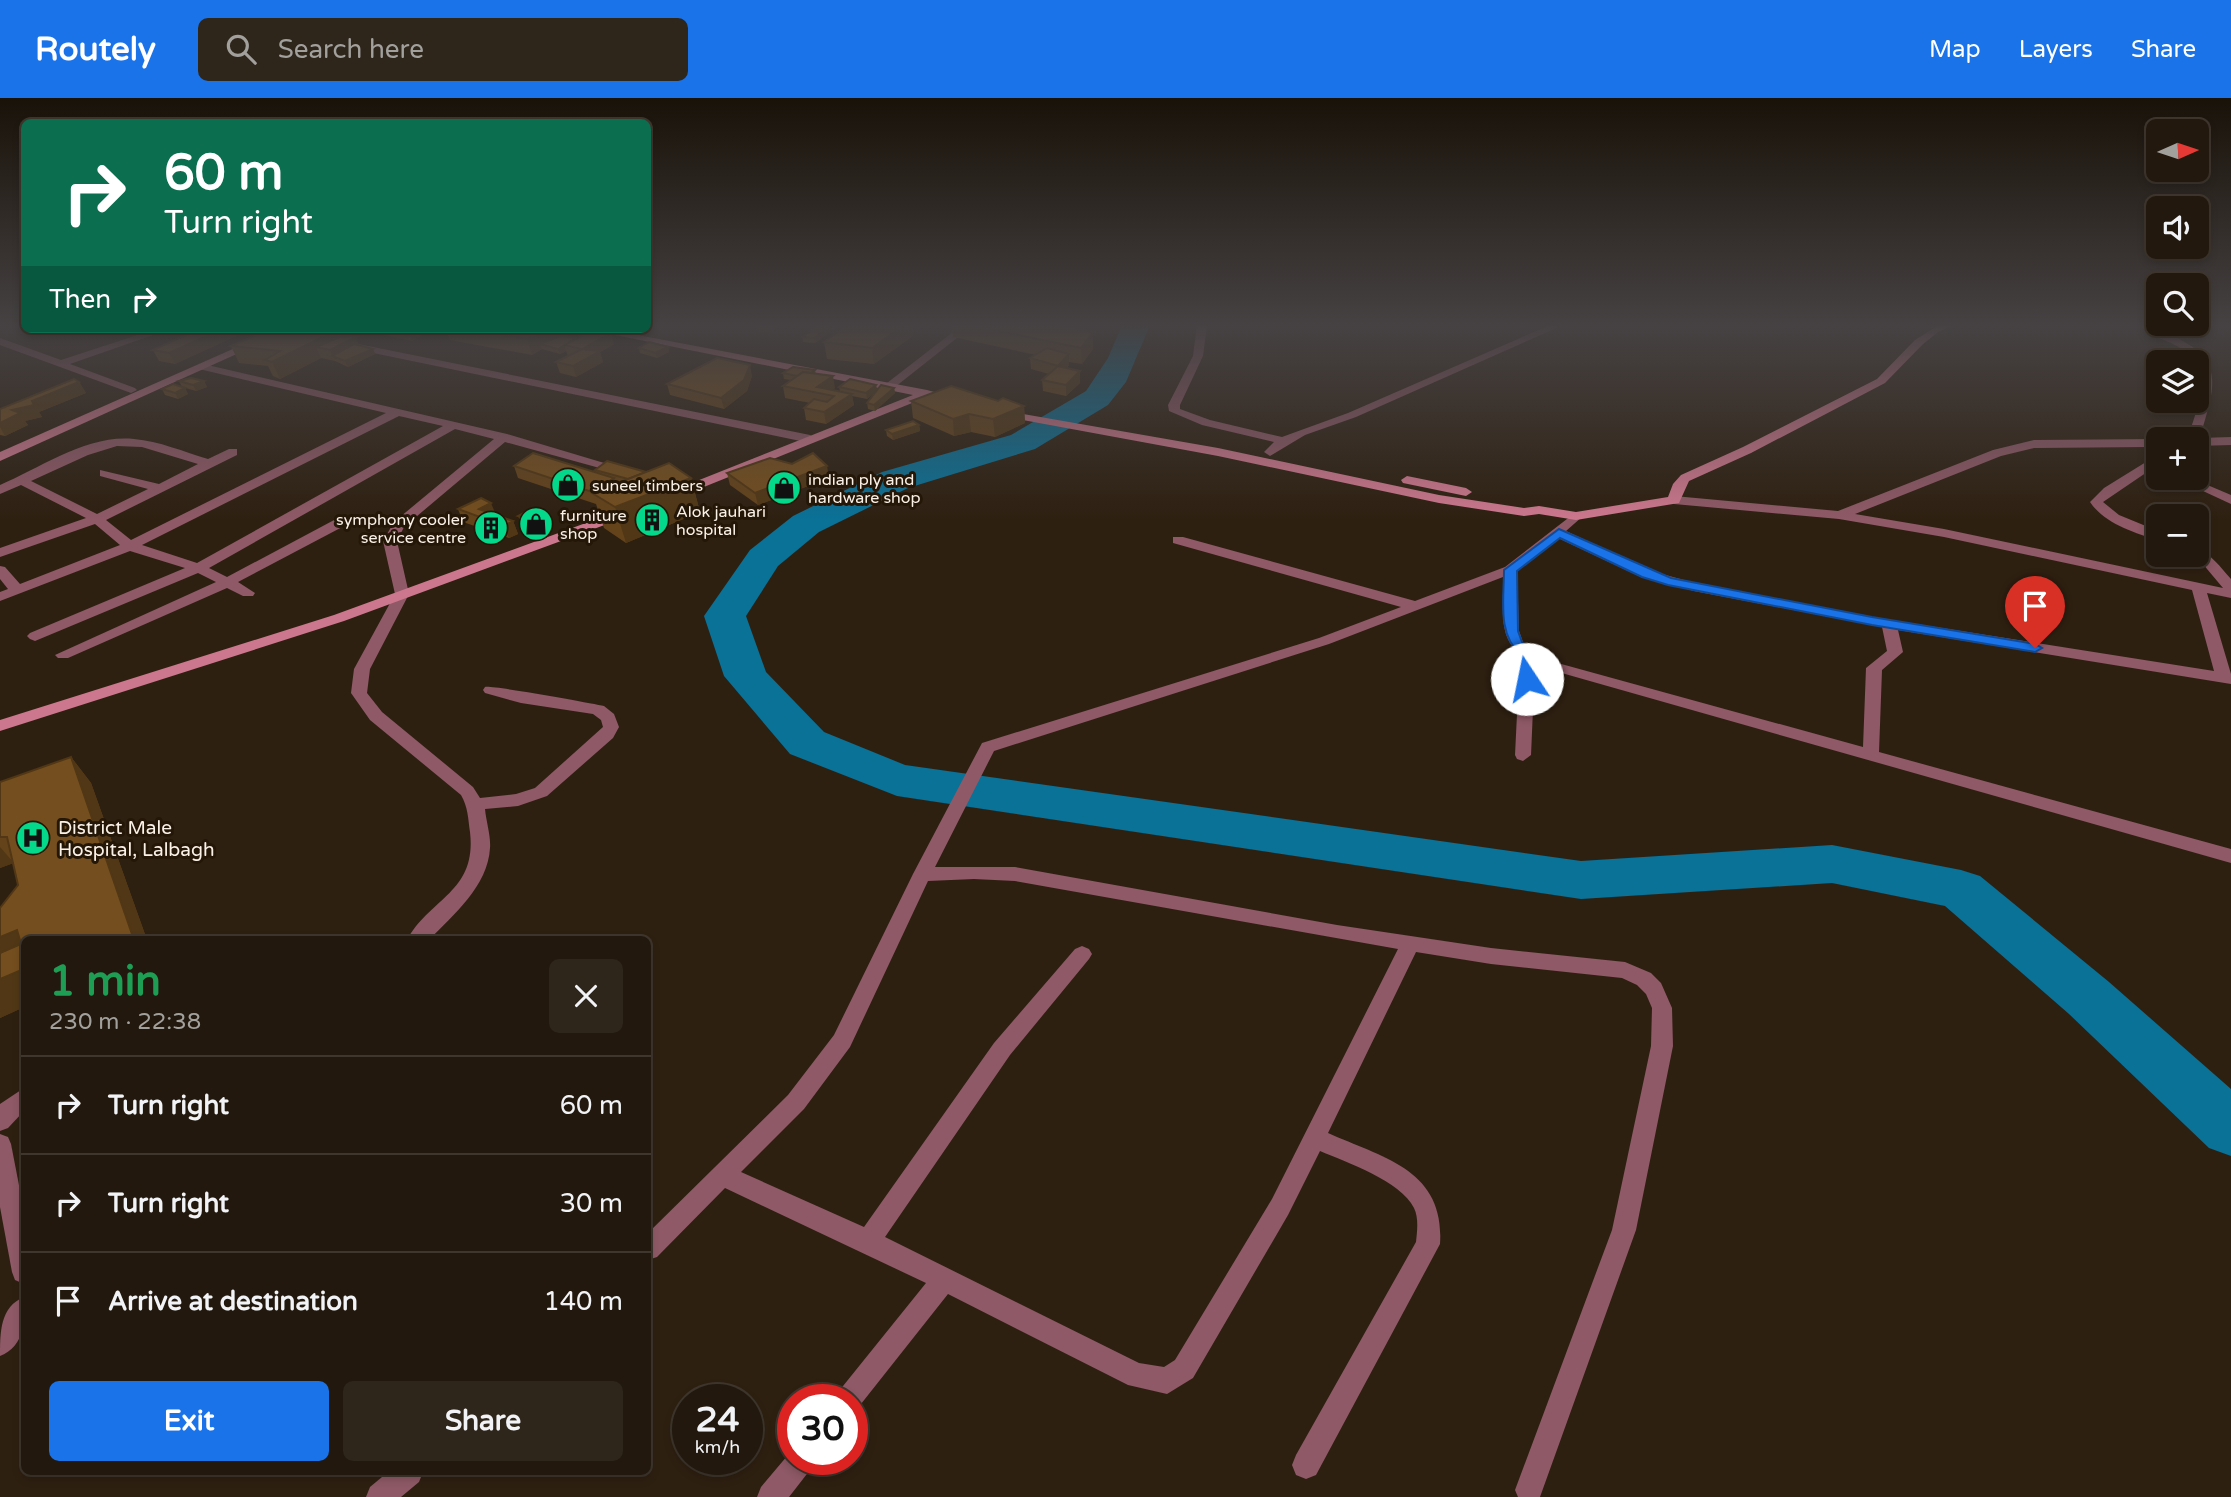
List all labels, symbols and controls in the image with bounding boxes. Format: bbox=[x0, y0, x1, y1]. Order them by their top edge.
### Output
search box bbox=[198, 18, 688, 81]
text: Routely bbox=[35, 30, 156, 69]
icon: search bbox=[222, 30, 260, 68]
text: Search here bbox=[278, 34, 424, 65]
text: Map bbox=[1929, 35, 1981, 64]
text: Layers bbox=[2019, 35, 2093, 64]
text: Share bbox=[2131, 35, 2196, 64]
north arrow bbox=[2146, 119, 2208, 182]
map controls bbox=[2146, 119, 2209, 567]
text: 60 m bbox=[164, 144, 283, 203]
icon: right bbox=[49, 147, 140, 238]
button: sound bbox=[2146, 196, 2209, 259]
text: Turn right bbox=[164, 204, 313, 242]
button: search bbox=[2146, 273, 2209, 336]
icon: right bbox=[125, 280, 163, 318]
text: Then bbox=[49, 284, 111, 315]
button: layers bbox=[2146, 350, 2209, 413]
button: + bbox=[2146, 427, 2209, 490]
shop icon: suneel timbers bbox=[549, 466, 587, 504]
shop icon: indian ply and hardware shop bbox=[765, 469, 803, 507]
place label: indian ply and hardware shop bbox=[808, 470, 921, 508]
place label: suneel timbers bbox=[592, 476, 703, 496]
building icon: Alok jauhari hospital bbox=[633, 501, 671, 539]
place label: Alok jauhari hospital bbox=[676, 502, 766, 540]
button: − bbox=[2146, 504, 2209, 567]
shop icon: furniture shop bbox=[517, 505, 555, 543]
place label: furniture shop bbox=[560, 506, 627, 544]
building icon: symphony cooler service centre bbox=[472, 509, 510, 547]
place label: symphony cooler service centre bbox=[336, 510, 467, 548]
pin bbox=[2005, 576, 2065, 648]
icon: arrive bbox=[2016, 587, 2054, 625]
position arrow bbox=[1490, 642, 1564, 716]
place label: District Male Hospital, Lalbagh bbox=[58, 817, 215, 861]
hospital icon: District Male Hospital, Lalbagh bbox=[14, 819, 52, 857]
text: 1 min bbox=[49, 956, 161, 1007]
button: close bbox=[549, 959, 623, 1033]
text: 230 m · 22:38 bbox=[49, 1008, 201, 1036]
icon: right bbox=[49, 1086, 87, 1124]
text: Turn right bbox=[108, 1090, 229, 1121]
text: 60 m bbox=[560, 1090, 623, 1121]
icon: right bbox=[49, 1184, 87, 1222]
text: Turn right bbox=[108, 1188, 229, 1219]
text: 30 m bbox=[560, 1188, 623, 1219]
icon: arrive bbox=[49, 1282, 87, 1320]
text: Arrive at destination bbox=[108, 1286, 358, 1317]
text: 140 m bbox=[543, 1286, 623, 1317]
button: Exit bbox=[49, 1381, 329, 1461]
button: Share bbox=[343, 1381, 623, 1461]
speed limit sign: 30 bbox=[777, 1384, 868, 1475]
text: 24 bbox=[696, 1399, 739, 1441]
text: km/h bbox=[695, 1436, 740, 1458]

